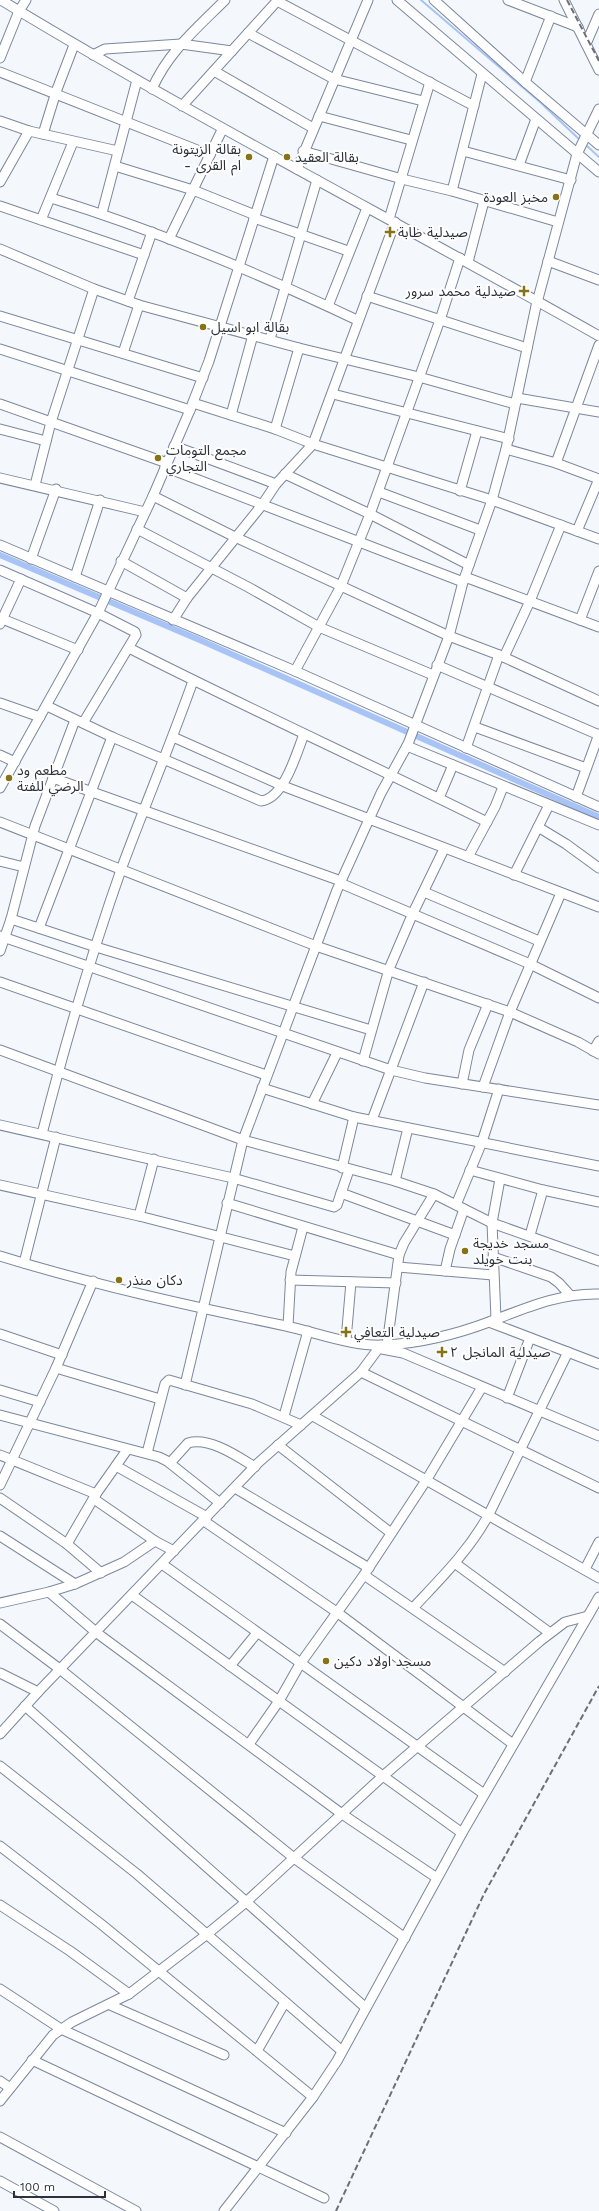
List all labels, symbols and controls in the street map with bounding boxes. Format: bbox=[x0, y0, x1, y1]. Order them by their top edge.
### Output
place label: بقالة الزيتونة - ام القرى bbox=[172, 141, 241, 176]
place label: بقالة العقيد bbox=[295, 149, 359, 165]
marker: بقالة الزيتونة - ام القرى bbox=[244, 152, 254, 162]
marker: بقالة العقيد bbox=[282, 152, 292, 162]
place label: مخبز العودة bbox=[483, 189, 548, 206]
marker: مخبز العودة bbox=[551, 192, 561, 202]
place label: صيدلية طابة bbox=[398, 224, 468, 240]
marker: صيدلية طابة bbox=[385, 227, 395, 237]
place label: صيدلية محمد سرور bbox=[405, 283, 516, 300]
marker: صيدلية محمد سرور bbox=[519, 286, 529, 296]
place label: بقالة ابو اسيل bbox=[211, 319, 289, 336]
marker: بقالة ابو اسيل bbox=[198, 322, 208, 332]
place label: مجمع التومات التجاري bbox=[166, 442, 247, 477]
marker: مجمع التومات التجاري bbox=[153, 453, 163, 463]
place label: مطعم ود الرضي للفتة bbox=[17, 762, 84, 797]
marker: مطعم ود الرضي للفتة bbox=[4, 773, 14, 783]
place label: مسجد خديجة بنت خويلد bbox=[473, 1235, 549, 1268]
marker: مسجد خديجة بنت خويلد bbox=[460, 1246, 470, 1256]
place label: دكان منذر bbox=[126, 1272, 183, 1289]
marker: دكان منذر bbox=[114, 1275, 124, 1285]
place label: صيدلية التعافي bbox=[354, 1324, 440, 1343]
marker: صيدلية التعافي bbox=[341, 1327, 351, 1337]
place label: صيدلية المانجل ٢ bbox=[450, 1344, 551, 1361]
marker: صيدلية المانجل ٢ bbox=[437, 1347, 447, 1357]
place label: مسجد اولاد دكين bbox=[334, 1653, 431, 1670]
marker: مسجد اولاد دكين bbox=[321, 1656, 331, 1666]
scale bar bbox=[14, 2173, 105, 2199]
text: 100 m bbox=[20, 2180, 55, 2194]

